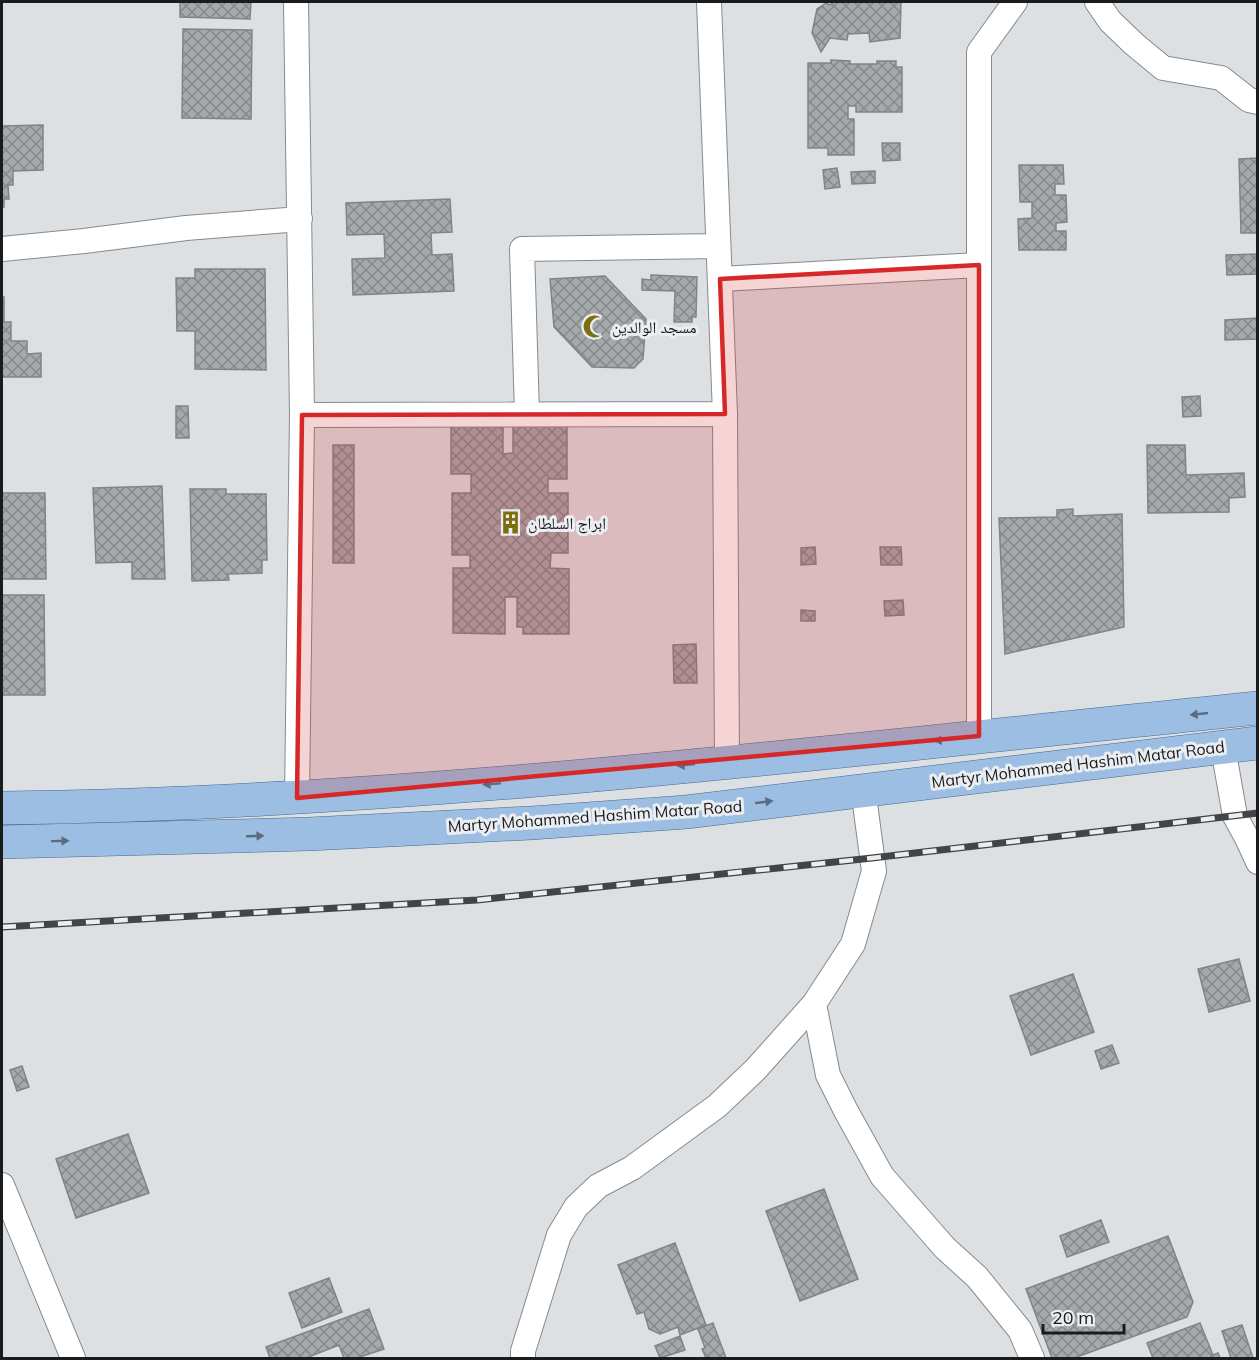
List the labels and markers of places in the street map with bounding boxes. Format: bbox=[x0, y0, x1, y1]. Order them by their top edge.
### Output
mosque icon: مسجد الوالدين bbox=[581, 314, 607, 340]
place label: مسجد الوالدين bbox=[612, 317, 697, 338]
building icon: ابراج السلطان bbox=[497, 510, 523, 536]
place label: ابراج السلطان bbox=[528, 513, 606, 534]

